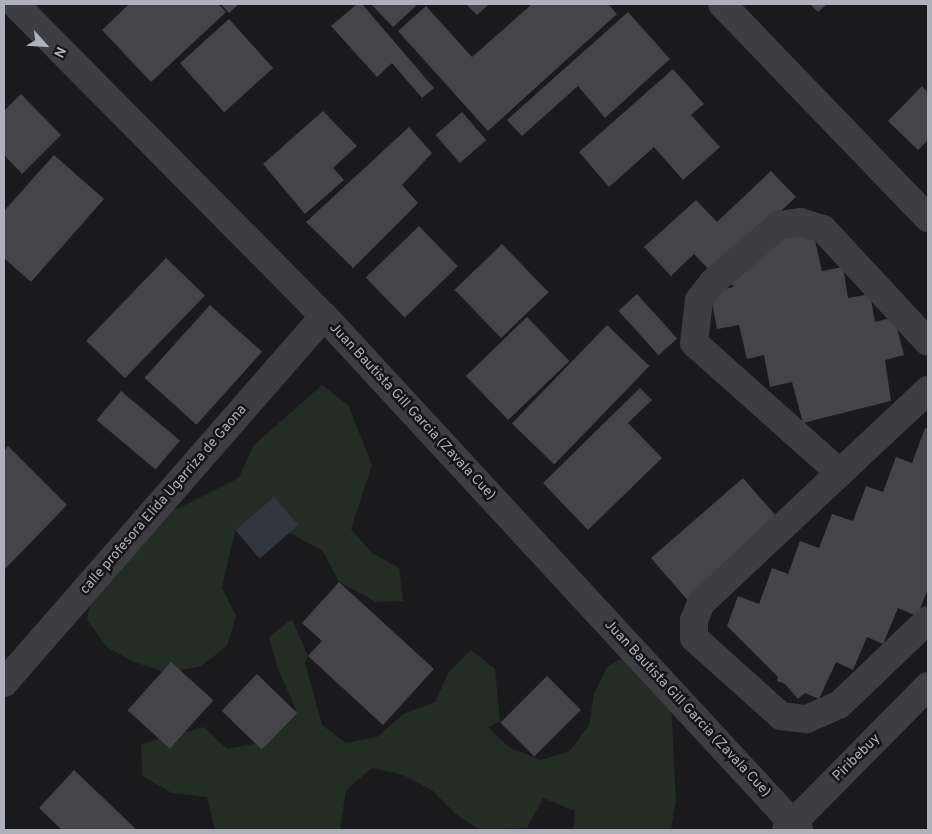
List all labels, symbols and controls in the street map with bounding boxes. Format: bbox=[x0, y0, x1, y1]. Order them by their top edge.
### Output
north arrow bbox=[20, 20, 70, 70]
text: N bbox=[49, 44, 69, 60]
street label: Juan Bautista Gill Garcia (Zavala Cue) bbox=[325, 320, 499, 504]
street label: calle profesora Elida Ugarriza de Gaona bbox=[77, 402, 251, 598]
street label: Juan Bautista Gill Garcia (Zavala Cue) bbox=[600, 617, 774, 801]
street label: Piribebuy bbox=[830, 731, 884, 785]

